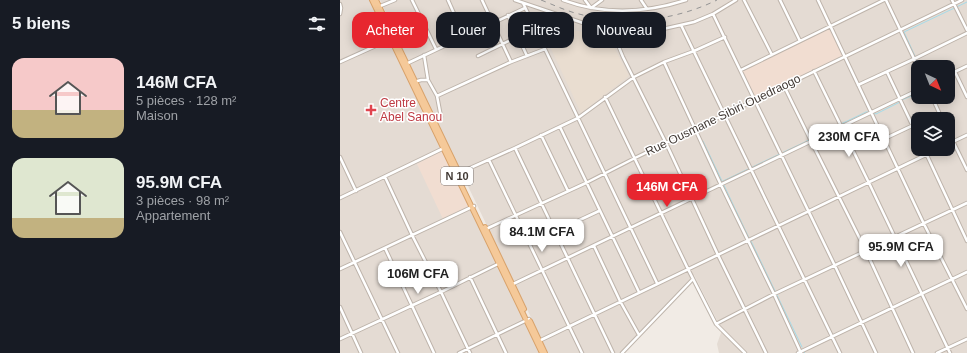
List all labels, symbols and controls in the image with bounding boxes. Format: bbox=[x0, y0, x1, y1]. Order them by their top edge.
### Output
chip: Acheter bbox=[352, 12, 428, 48]
chip: Louer bbox=[436, 12, 500, 48]
chip: Filtres bbox=[508, 12, 574, 48]
chip: Nouveau bbox=[582, 12, 666, 48]
icon: filters bbox=[306, 13, 328, 35]
text: 5 biens bbox=[12, 14, 71, 33]
north arrow bbox=[911, 60, 955, 104]
map controls bbox=[911, 60, 955, 156]
street label: Rue Ousmane Sibiri Ouedraogo bbox=[643, 71, 803, 159]
text: 146M CFA bbox=[136, 73, 217, 92]
icon: home bbox=[44, 74, 92, 122]
text: 5 pièces · 128 m² bbox=[136, 93, 236, 108]
place label: Centre Abel Sanou bbox=[380, 96, 442, 124]
marker: Centre Abel Sanou bbox=[365, 104, 377, 116]
text: Maison bbox=[136, 108, 178, 123]
button: layers bbox=[911, 112, 955, 156]
pin: 230M CFA bbox=[808, 124, 890, 158]
text: 230M CFA bbox=[818, 129, 880, 144]
road number: N 10 bbox=[441, 167, 473, 185]
text: 95.9M CFA bbox=[136, 173, 222, 192]
icon: home bbox=[44, 174, 92, 222]
pin: 146M CFA bbox=[626, 174, 708, 208]
text: 146M CFA bbox=[636, 179, 698, 194]
text: 3 pièces · 98 m² bbox=[136, 193, 229, 208]
text: Appartement bbox=[136, 208, 210, 223]
pin: 84.1M CFA bbox=[496, 219, 588, 253]
text: 84.1M CFA bbox=[509, 224, 575, 239]
pin: 95.9M CFA bbox=[855, 234, 947, 268]
text: 95.9M CFA bbox=[868, 239, 934, 254]
pin: 106M CFA bbox=[377, 261, 459, 295]
text: 106M CFA bbox=[387, 266, 449, 281]

